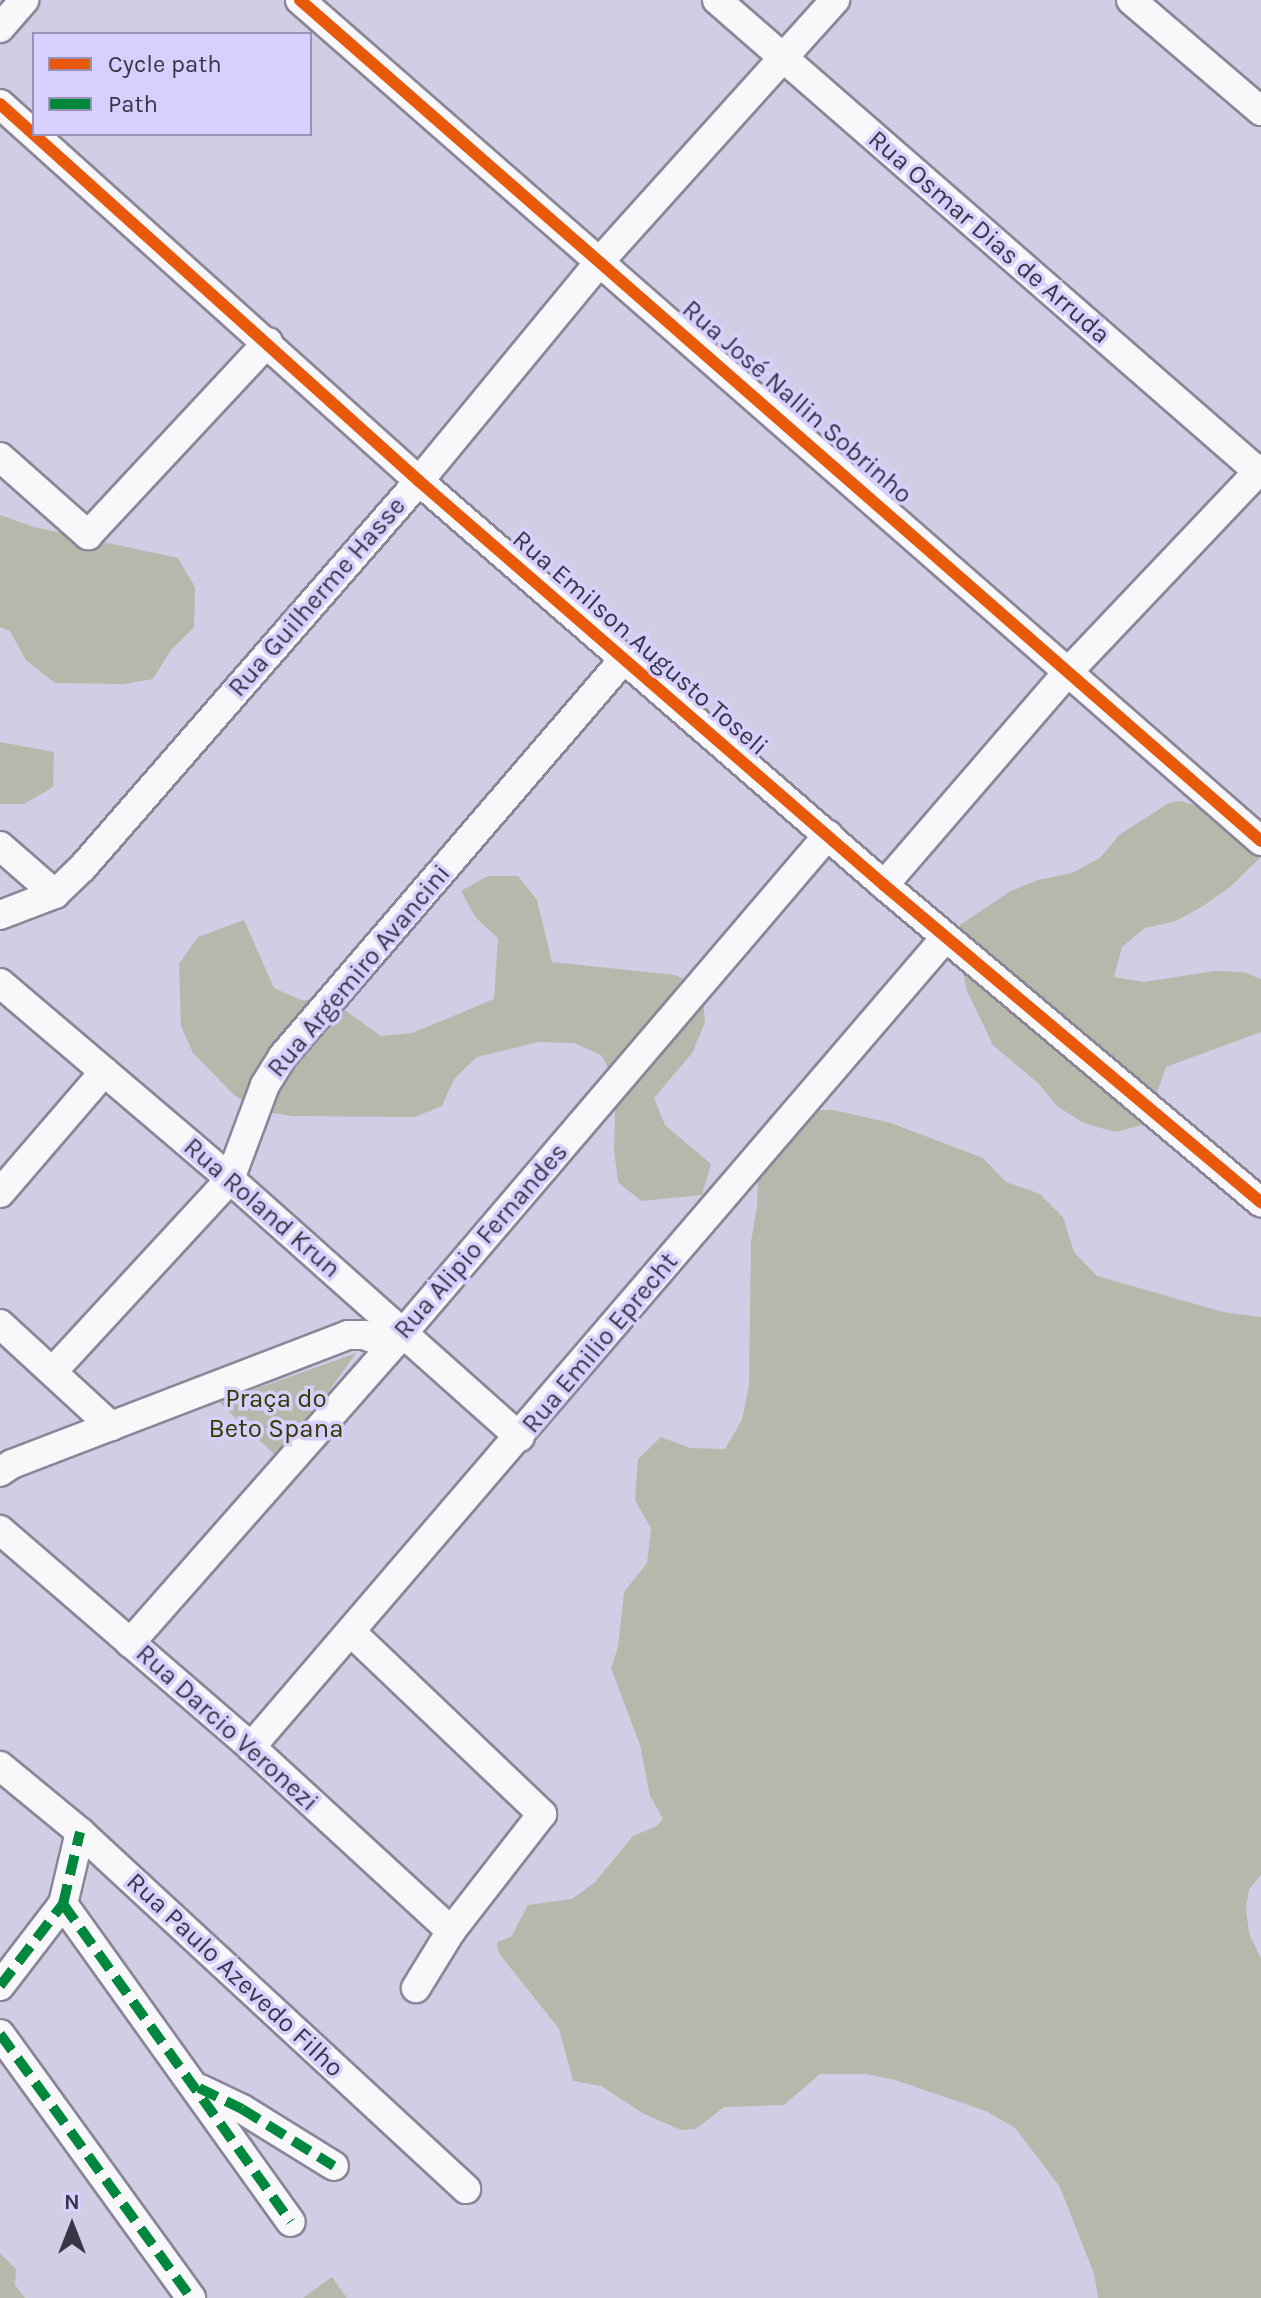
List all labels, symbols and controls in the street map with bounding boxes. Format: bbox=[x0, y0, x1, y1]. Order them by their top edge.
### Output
legend bbox=[32, 32, 312, 136]
text: Cycle path bbox=[108, 50, 222, 78]
text: Path bbox=[108, 90, 158, 118]
street label: Rua Osmar Dias de Arruda bbox=[862, 124, 1116, 350]
street label: Rua José Nallin Sobrinho bbox=[676, 294, 918, 510]
street label: Rua Guilherme Hasse bbox=[222, 491, 412, 703]
street label: Rua Emilson Augusto Toseli bbox=[506, 524, 774, 762]
street label: Rua Argemiro Avancini bbox=[261, 858, 457, 1084]
street label: Rua Roland Krun bbox=[177, 1131, 347, 1285]
street label: Rua Alipio Fernandes bbox=[387, 1137, 575, 1345]
street label: Rua Emilio Eprecht bbox=[516, 1247, 684, 1439]
park label: Praça do Beto Spana bbox=[209, 1383, 343, 1444]
street label: Rua Darcio Veronezi bbox=[129, 1638, 325, 1818]
street label: Rua Paulo Azevedo Filho bbox=[120, 1866, 350, 2084]
north arrow bbox=[32, 2186, 112, 2266]
text: N bbox=[64, 2189, 80, 2215]

